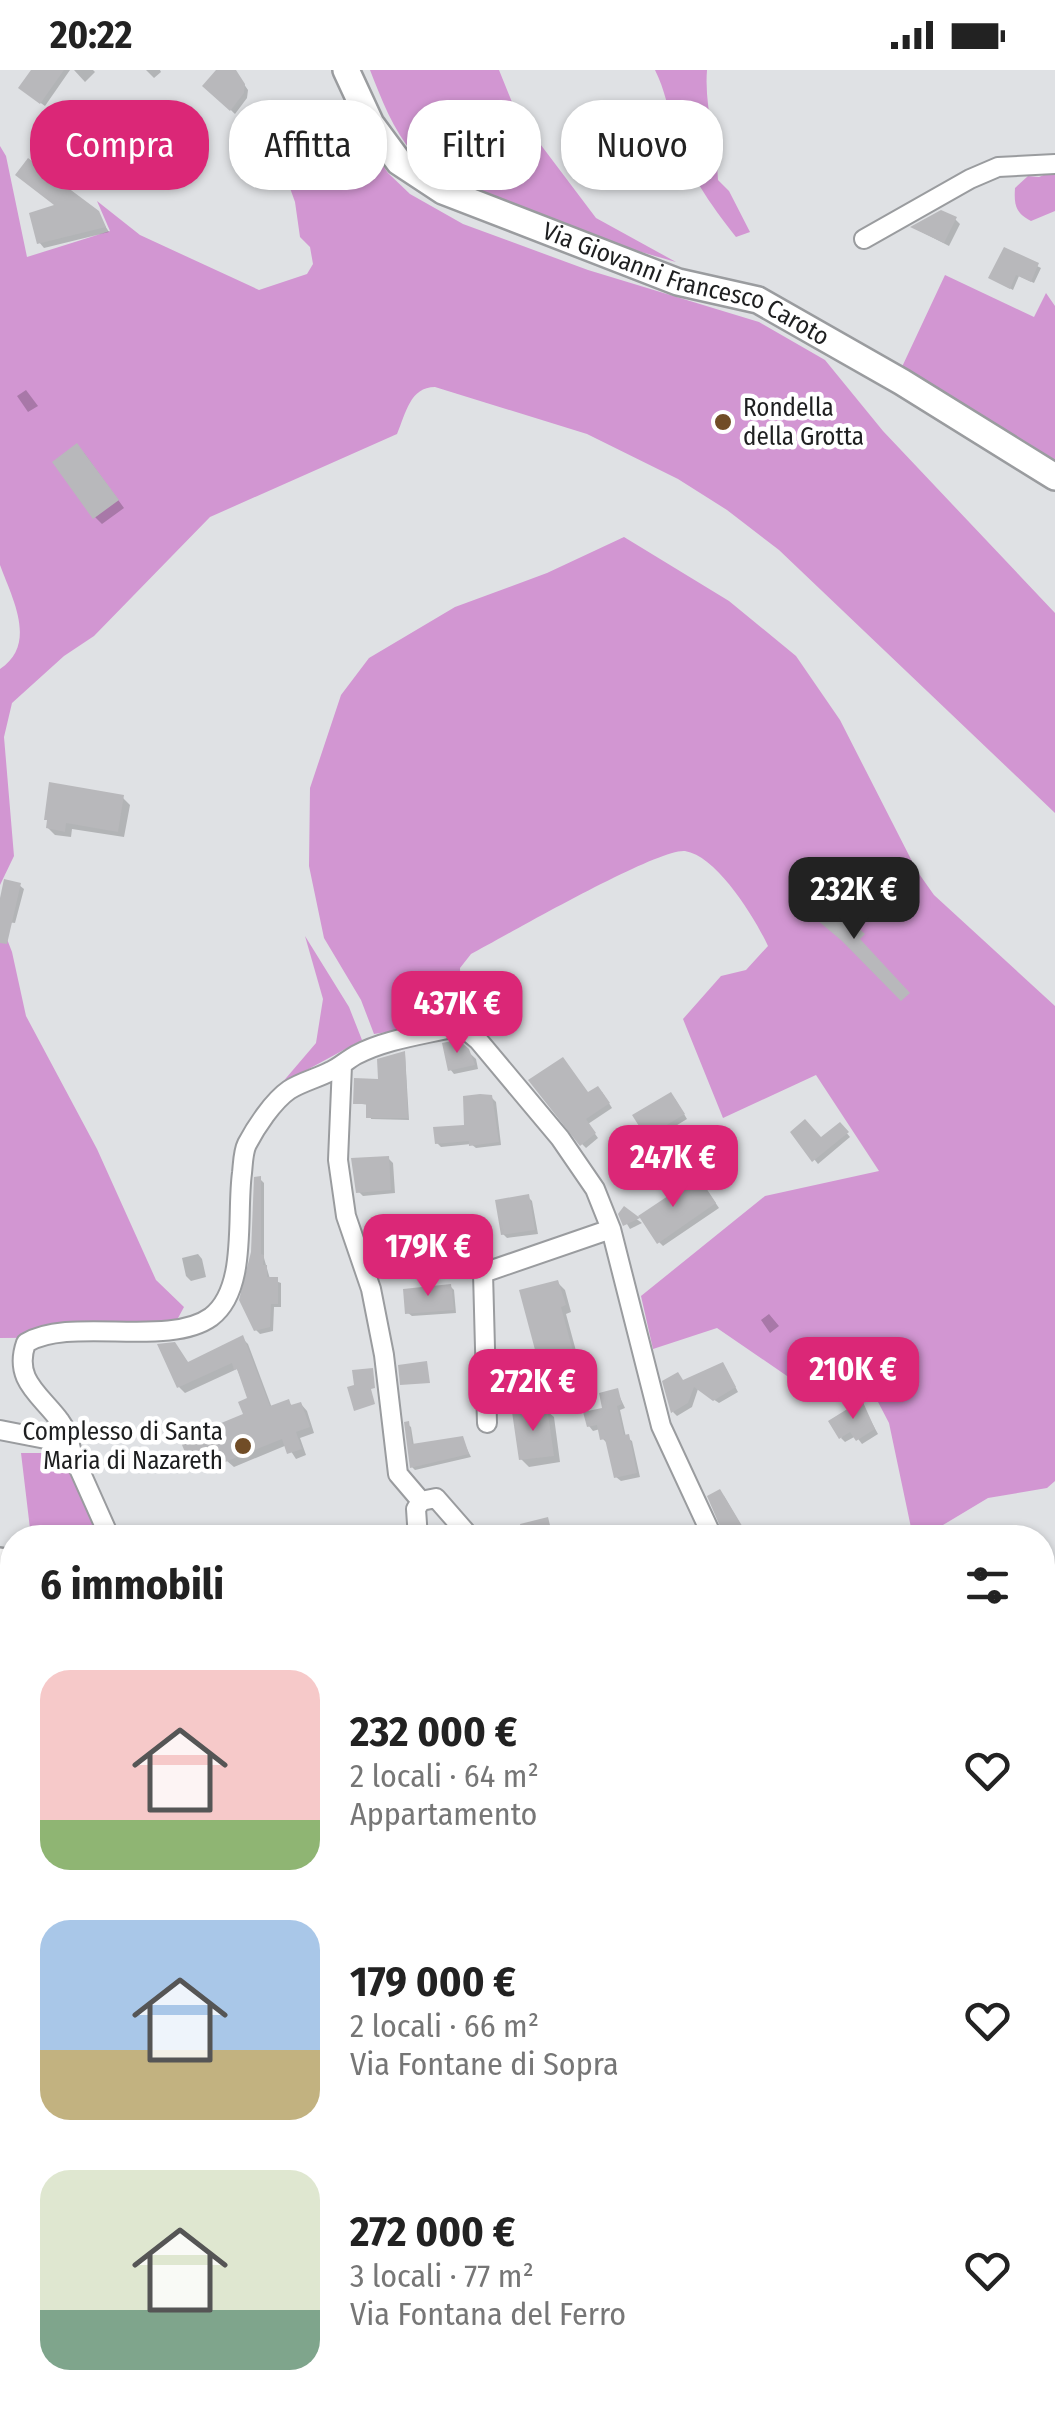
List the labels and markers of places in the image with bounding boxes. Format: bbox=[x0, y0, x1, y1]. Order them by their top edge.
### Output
place label: Rondella della Grotta bbox=[743, 393, 864, 452]
marker: Rondella della Grotta bbox=[712, 411, 734, 433]
pin: 232K € bbox=[773, 857, 935, 942]
pin: 437K € bbox=[376, 971, 538, 1056]
pin: 247K € bbox=[592, 1125, 754, 1210]
pin: 179K € bbox=[347, 1214, 509, 1299]
pin: 210K € bbox=[772, 1337, 934, 1422]
pin: 272K € bbox=[452, 1349, 614, 1434]
place label: Complesso di Santa Maria di Nazareth bbox=[23, 1417, 223, 1476]
marker: Complesso di Santa Maria di Nazareth bbox=[232, 1435, 254, 1457]

